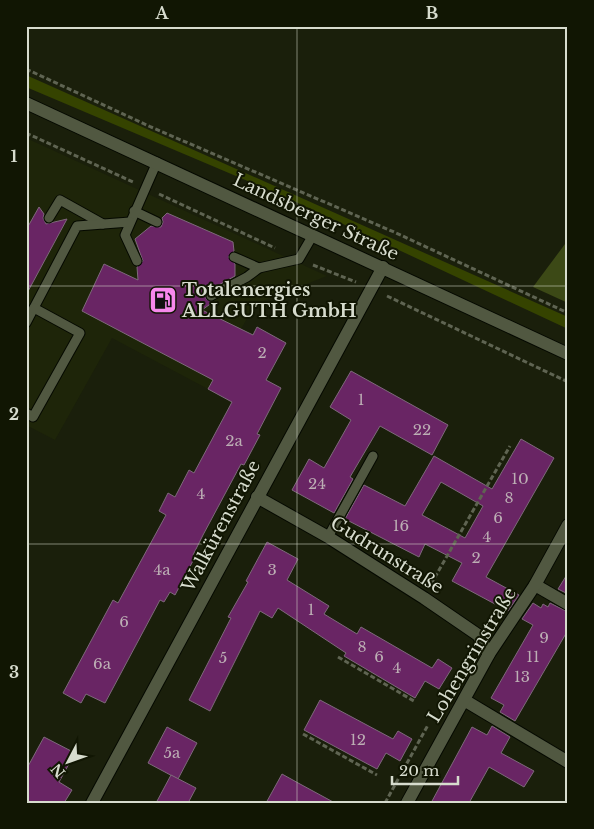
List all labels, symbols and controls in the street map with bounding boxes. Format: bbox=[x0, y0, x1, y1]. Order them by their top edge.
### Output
text: A bbox=[155, 3, 170, 23]
text: B bbox=[426, 3, 439, 23]
text: 1 bbox=[11, 146, 18, 166]
street label: Landsberger Straße bbox=[230, 169, 402, 265]
place label: Totalenergies ALLGUTH GmbH bbox=[181, 279, 356, 322]
fuel station icon: Totalenergies ALLGUTH GmbH bbox=[148, 285, 178, 315]
house number: 2 bbox=[257, 343, 267, 362]
house number: 1 bbox=[358, 390, 364, 409]
text: 2 bbox=[9, 404, 19, 424]
house number: 22 bbox=[413, 420, 431, 439]
house number: 2a bbox=[225, 431, 243, 450]
street label: Walkürenstraße bbox=[177, 456, 265, 596]
house number: 10 bbox=[511, 469, 529, 488]
house number: 24 bbox=[308, 474, 326, 493]
house number: 4 bbox=[197, 484, 205, 503]
house number: 8 bbox=[504, 488, 514, 507]
house number: 6 bbox=[493, 508, 503, 527]
street label: Gudrunstraße bbox=[326, 511, 448, 599]
house number: 16 bbox=[393, 516, 409, 535]
house number: 4 bbox=[483, 527, 491, 546]
house number: 2 bbox=[471, 548, 481, 567]
house number: 4a bbox=[153, 560, 171, 579]
house number: 3 bbox=[267, 560, 277, 579]
street label: Lohengrinstraße bbox=[423, 583, 521, 727]
house number: 1 bbox=[308, 600, 314, 619]
house number: 6 bbox=[119, 612, 129, 631]
house number: 9 bbox=[539, 628, 549, 647]
house number: 8 bbox=[357, 637, 367, 656]
house number: 6 bbox=[374, 647, 384, 666]
house number: 11 bbox=[526, 647, 540, 666]
house number: 5 bbox=[219, 648, 227, 667]
house number: 6a bbox=[93, 654, 112, 673]
house number: 4 bbox=[393, 658, 401, 677]
text: 3 bbox=[9, 662, 19, 682]
house number: 13 bbox=[514, 667, 530, 686]
house number: 12 bbox=[350, 730, 366, 749]
north arrow bbox=[42, 736, 92, 786]
house number: 5a bbox=[164, 743, 181, 762]
scale bar bbox=[392, 754, 458, 786]
text: N bbox=[47, 760, 69, 781]
text: 20 m bbox=[399, 761, 439, 780]

